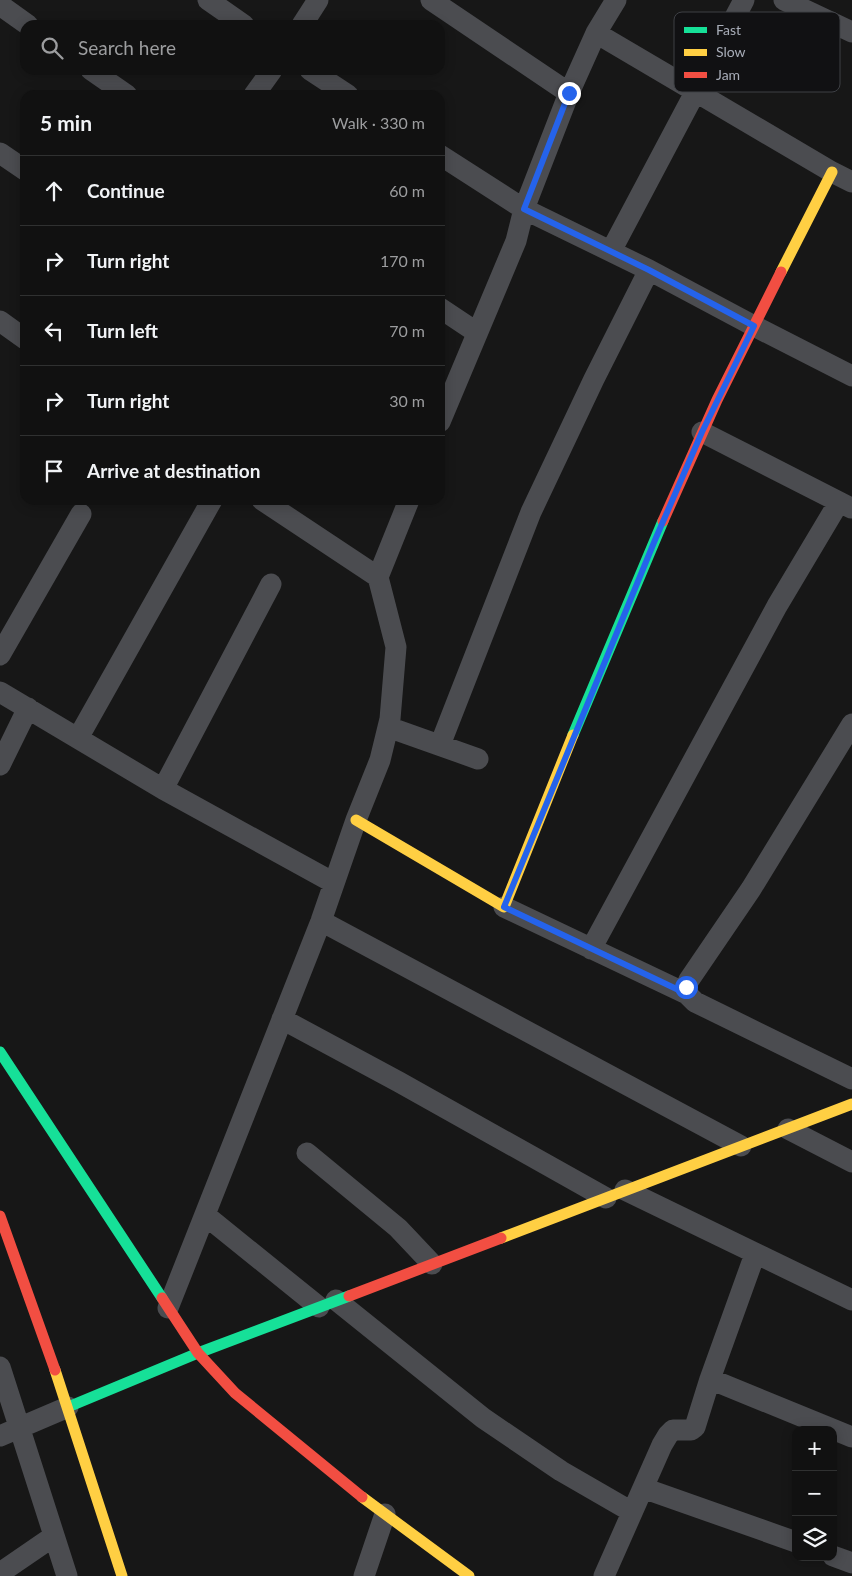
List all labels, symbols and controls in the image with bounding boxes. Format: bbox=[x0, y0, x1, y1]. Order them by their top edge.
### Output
legend bbox=[674, 12, 840, 92]
search box bbox=[20, 20, 445, 75]
text: Fast bbox=[716, 21, 741, 38]
icon: search bbox=[38, 34, 66, 62]
text: Search here bbox=[78, 36, 176, 59]
text: Slow bbox=[716, 43, 746, 60]
text: Jam bbox=[716, 66, 740, 83]
route end bbox=[558, 82, 581, 105]
text: 5 min bbox=[40, 110, 92, 135]
text: Walk · 330 m bbox=[332, 113, 425, 132]
icon: ahead bbox=[40, 177, 68, 205]
text: Continue bbox=[87, 179, 165, 202]
text: 60 m bbox=[389, 181, 425, 200]
icon: right bbox=[40, 247, 68, 275]
text: Turn right bbox=[87, 249, 169, 272]
text: 170 m bbox=[380, 251, 425, 270]
icon: left bbox=[40, 317, 68, 345]
text: Turn left bbox=[87, 319, 158, 342]
text: 70 m bbox=[389, 321, 425, 340]
icon: right bbox=[40, 387, 68, 415]
text: Turn right bbox=[87, 389, 169, 412]
text: 30 m bbox=[389, 391, 425, 410]
icon: arrive bbox=[40, 457, 68, 485]
text: Arrive at destination bbox=[87, 459, 260, 482]
route start bbox=[675, 976, 698, 999]
map controls bbox=[792, 1426, 837, 1561]
button: + bbox=[792, 1426, 837, 1471]
button: − bbox=[792, 1471, 837, 1516]
button: layers bbox=[792, 1516, 837, 1561]

